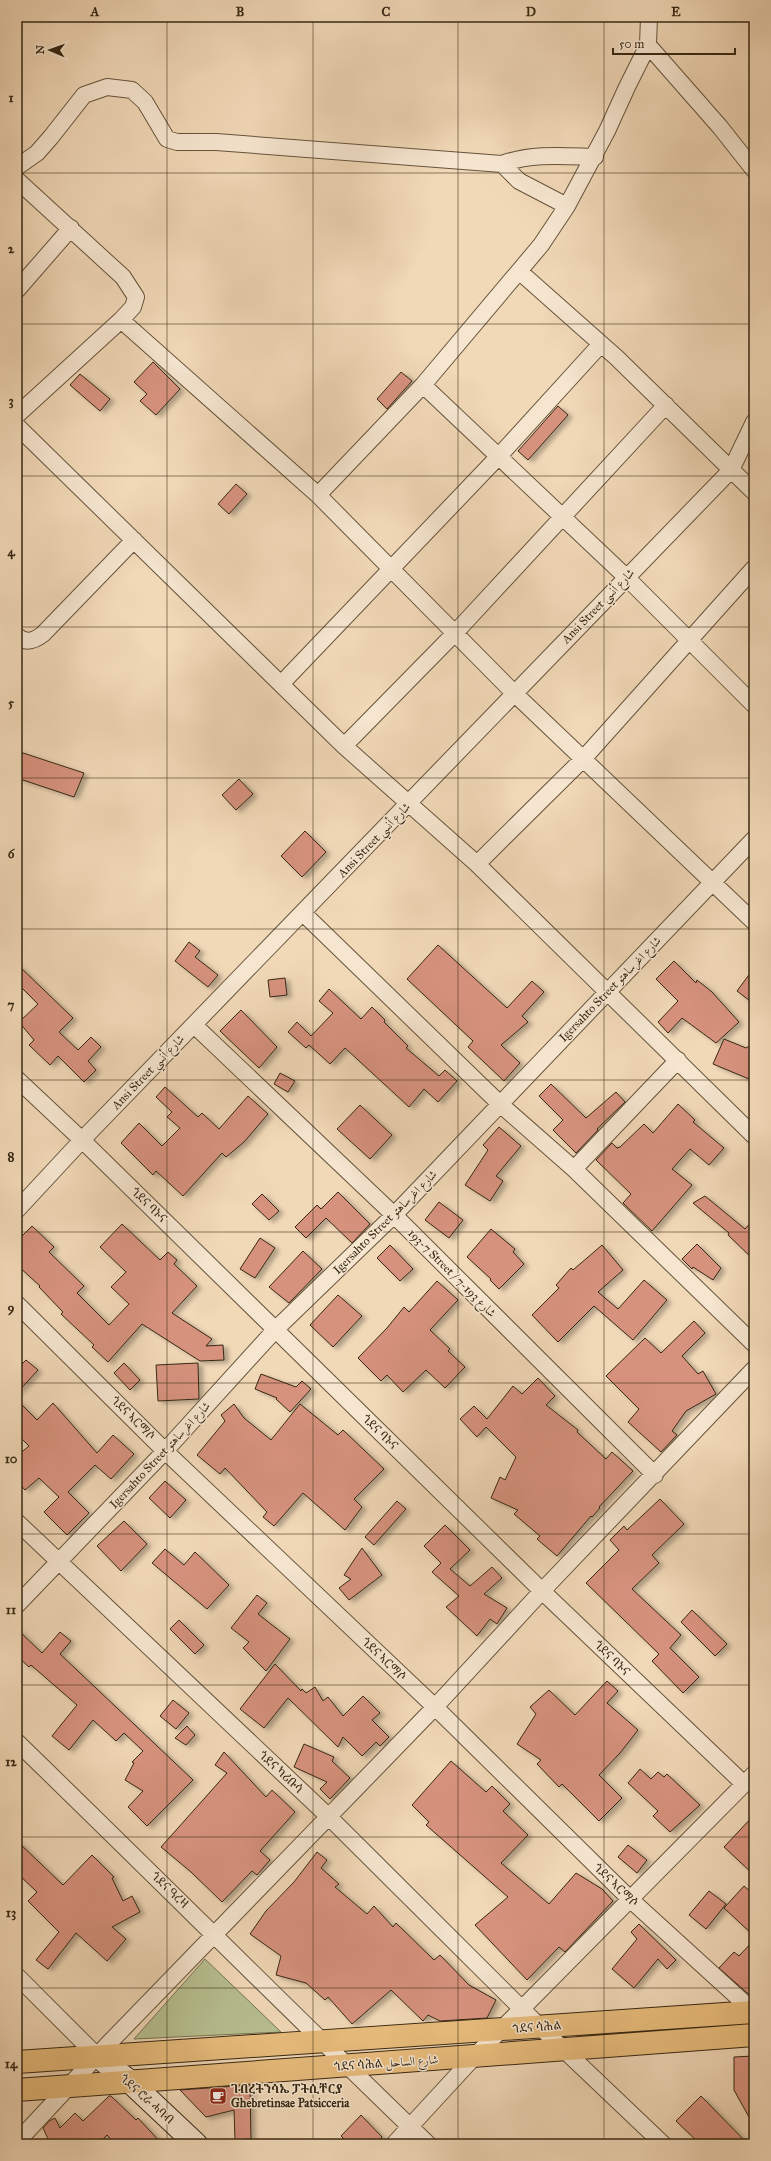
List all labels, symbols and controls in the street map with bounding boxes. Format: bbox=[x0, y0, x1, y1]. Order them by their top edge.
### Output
text: A bbox=[90, 4, 100, 20]
text: B bbox=[236, 4, 245, 20]
text: C bbox=[382, 4, 391, 20]
text: D bbox=[526, 4, 536, 20]
text: E bbox=[671, 4, 681, 20]
north arrow bbox=[30, 30, 70, 70]
scale bar bbox=[613, 30, 735, 56]
text: 50 m bbox=[619, 37, 644, 51]
text: N bbox=[34, 44, 47, 55]
text: 1 bbox=[8, 90, 14, 106]
text: 2 bbox=[8, 241, 15, 257]
text: 3 bbox=[8, 393, 14, 409]
text: 4 bbox=[7, 544, 15, 560]
street label: Ansi Street شارع أنسي bbox=[557, 565, 640, 650]
text: 5 bbox=[8, 695, 15, 711]
street label: Ansi Street شارع أنسي bbox=[333, 799, 416, 884]
text: 6 bbox=[8, 846, 16, 862]
street label: Igersahto Street شارع اغرساهتو bbox=[556, 933, 667, 1047]
text: 7 bbox=[8, 997, 15, 1013]
street label: Ansi Street شارع أنسي bbox=[107, 1031, 190, 1116]
text: 8 bbox=[8, 1149, 15, 1165]
street label: Igersahto Street شارع اغرساهتو bbox=[330, 1167, 443, 1280]
street label: ጎደና ባኑና bbox=[128, 1185, 170, 1225]
street label: 193-7 Street / شارع 193-7 bbox=[402, 1226, 499, 1323]
text: 9 bbox=[8, 1300, 15, 1316]
street label: ጎደና ኣርማሶ bbox=[108, 1393, 158, 1443]
street label: Igersahto Street شارع اغرساهتو bbox=[107, 1399, 216, 1514]
street label: ጎደና ባኑና bbox=[359, 1412, 401, 1452]
text: 10 bbox=[5, 1451, 18, 1467]
text: 11 bbox=[6, 1602, 16, 1618]
street label: ጎደና ኣርማሶ bbox=[359, 1635, 409, 1684]
street label: ጎደና ባኑና bbox=[591, 1638, 633, 1678]
street label: ጎደና ካሪቡሳ bbox=[256, 1748, 306, 1796]
text: 12 bbox=[5, 1754, 17, 1770]
street label: ጎደና ኣርማሶ bbox=[591, 1861, 641, 1910]
street label: ጎደና ዓረዛ bbox=[149, 1869, 191, 1911]
text: 13 bbox=[6, 1905, 16, 1921]
street label: ጎደና ሳሕል bbox=[512, 2018, 563, 2036]
street label: ጎደና ሳሕል شارع الساحل bbox=[333, 2052, 439, 2078]
text: 14 bbox=[5, 2056, 18, 2072]
street label: ጎደና ሮራ ሓባብ bbox=[117, 2071, 177, 2127]
place label: ገብረትንሳኤ ፓትሲቸርያ Ghebretinsae Patsicceria bbox=[231, 2082, 350, 2110]
cafe icon: ገብረትንሳኤ ፓትሲቸርያ Ghebretinsae Patsicceria bbox=[208, 2086, 228, 2106]

